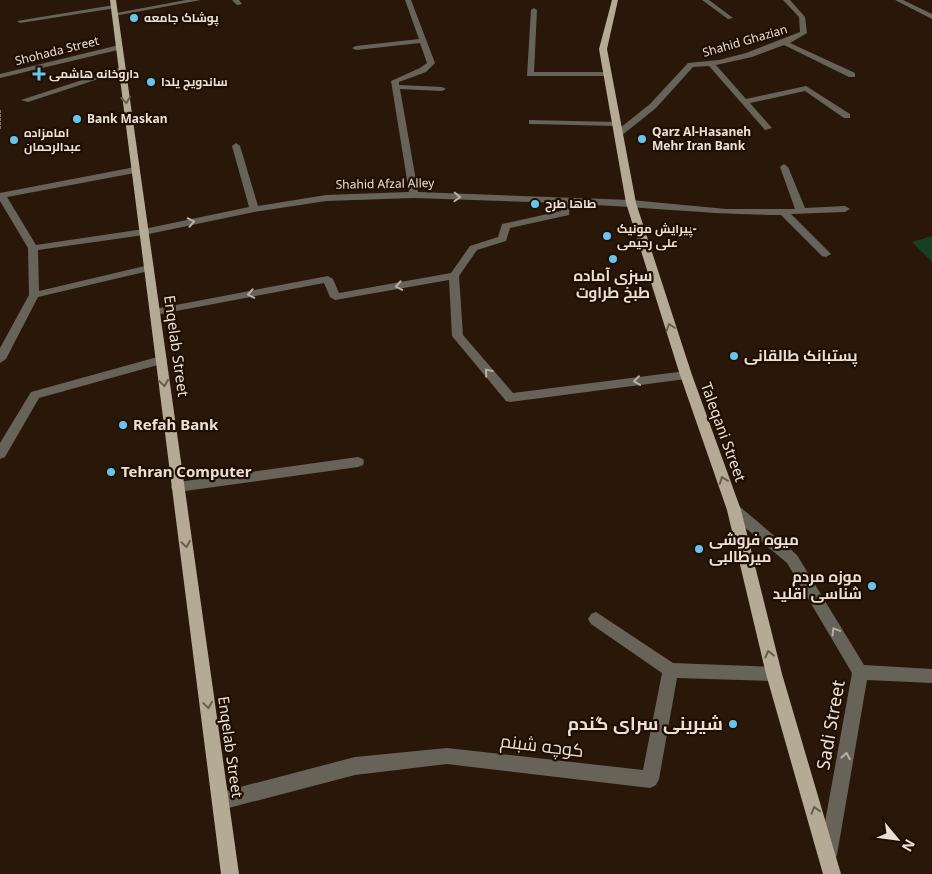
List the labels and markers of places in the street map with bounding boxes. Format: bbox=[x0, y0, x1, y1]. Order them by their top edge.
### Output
place label: پوشاک جامعه bbox=[144, 9, 219, 27]
marker: پوشاک جامعه bbox=[128, 12, 140, 24]
place label: داروخانه هاشمی bbox=[49, 65, 139, 82]
marker: داروخانه هاشمی bbox=[33, 68, 45, 80]
place label: ساندویچ یلدا bbox=[161, 73, 228, 91]
marker: ساندویچ یلدا bbox=[145, 76, 157, 88]
place label: Bank Maskan bbox=[87, 110, 168, 127]
marker: Bank Maskan bbox=[71, 113, 83, 125]
place label: Qarz Al-Hasaneh Mehr Iran Bank bbox=[652, 123, 751, 154]
place label: امامزاده عبدالرحمان bbox=[24, 124, 81, 155]
marker: Qarz Al-Hasaneh Mehr Iran Bank bbox=[636, 133, 648, 145]
marker: امامزاده عبدالرحمان bbox=[8, 134, 20, 146]
place label: طاها طرح bbox=[545, 195, 596, 213]
marker: طاها طرح bbox=[529, 198, 541, 210]
place label: پیرایش مونیک- علی رحیمی bbox=[617, 220, 697, 251]
marker: پیرایش مونیک- علی رحیمی bbox=[601, 230, 613, 242]
marker: سبزی آماده طبخ طراوت bbox=[607, 253, 619, 265]
place label: سبزی آماده طبخ طراوت bbox=[574, 265, 652, 303]
place label: پستبانک طالقانی bbox=[744, 345, 858, 367]
marker: پستبانک طالقانی bbox=[728, 350, 740, 362]
place label: Refah Bank bbox=[133, 414, 219, 434]
marker: Refah Bank bbox=[117, 419, 129, 431]
place label: Tehran Computer bbox=[121, 461, 252, 481]
marker: Tehran Computer bbox=[105, 466, 117, 478]
place label: میوه فروشی میرطالبی bbox=[709, 529, 799, 566]
marker: میوه فروشی میرطالبی bbox=[693, 543, 705, 555]
place label: موزه مردم شناسی اقلید bbox=[773, 566, 862, 603]
marker: موزه مردم شناسی اقلید bbox=[866, 580, 878, 592]
place label: شیرینی سرای گندم bbox=[567, 711, 723, 736]
marker: شیرینی سرای گندم bbox=[727, 718, 739, 730]

